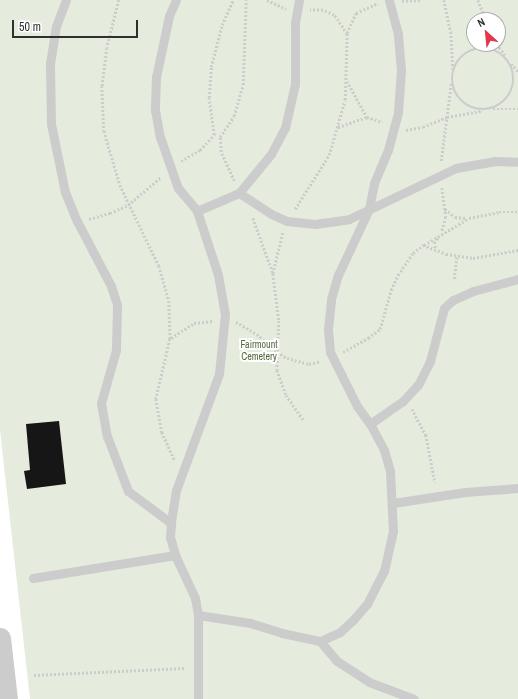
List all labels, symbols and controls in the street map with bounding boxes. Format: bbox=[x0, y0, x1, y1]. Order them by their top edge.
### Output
scale bar bbox=[14, 12, 140, 38]
north arrow bbox=[466, 12, 506, 52]
text: N bbox=[475, 14, 487, 30]
text: 50 m bbox=[19, 19, 41, 35]
park label: Fairmount Cemetery bbox=[241, 338, 277, 362]

